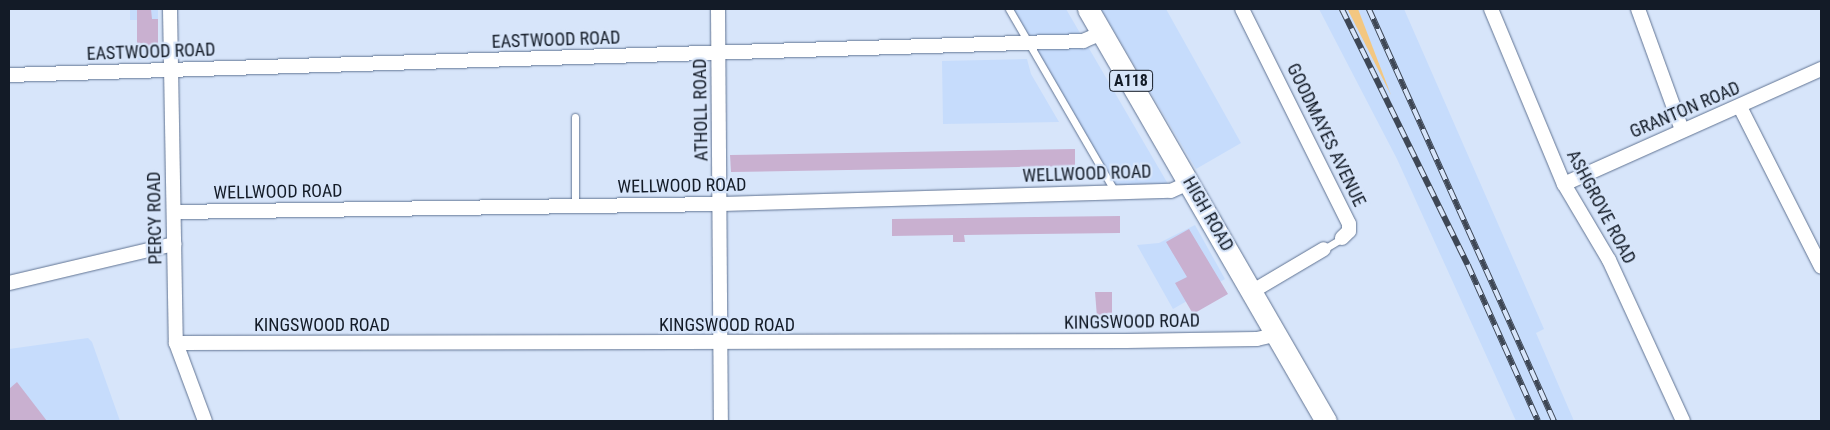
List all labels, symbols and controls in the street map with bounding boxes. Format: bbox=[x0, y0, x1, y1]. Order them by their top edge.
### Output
street label: EASTWOOD ROAD bbox=[491, 27, 621, 53]
street label: EASTWOOD ROAD bbox=[86, 39, 216, 65]
street label: ATHOLL ROAD bbox=[689, 58, 713, 162]
street label: GOODMAYES AVENUE bbox=[1282, 60, 1370, 210]
road number: A118 bbox=[1108, 68, 1154, 94]
street label: GRANTON ROAD bbox=[1627, 77, 1743, 143]
street label: ASHGROVE ROAD bbox=[1562, 146, 1640, 268]
street label: WELLWOOD ROAD bbox=[1022, 161, 1152, 187]
street label: PERCY ROAD bbox=[143, 171, 167, 265]
street label: HIGH ROAD bbox=[1178, 173, 1238, 255]
street label: WELLWOOD ROAD bbox=[617, 174, 747, 198]
street label: WELLWOOD ROAD bbox=[213, 180, 343, 204]
street label: KINGSWOOD ROAD bbox=[1064, 310, 1200, 334]
street label: KINGSWOOD ROAD bbox=[254, 314, 390, 336]
street label: KINGSWOOD ROAD bbox=[659, 314, 795, 336]

